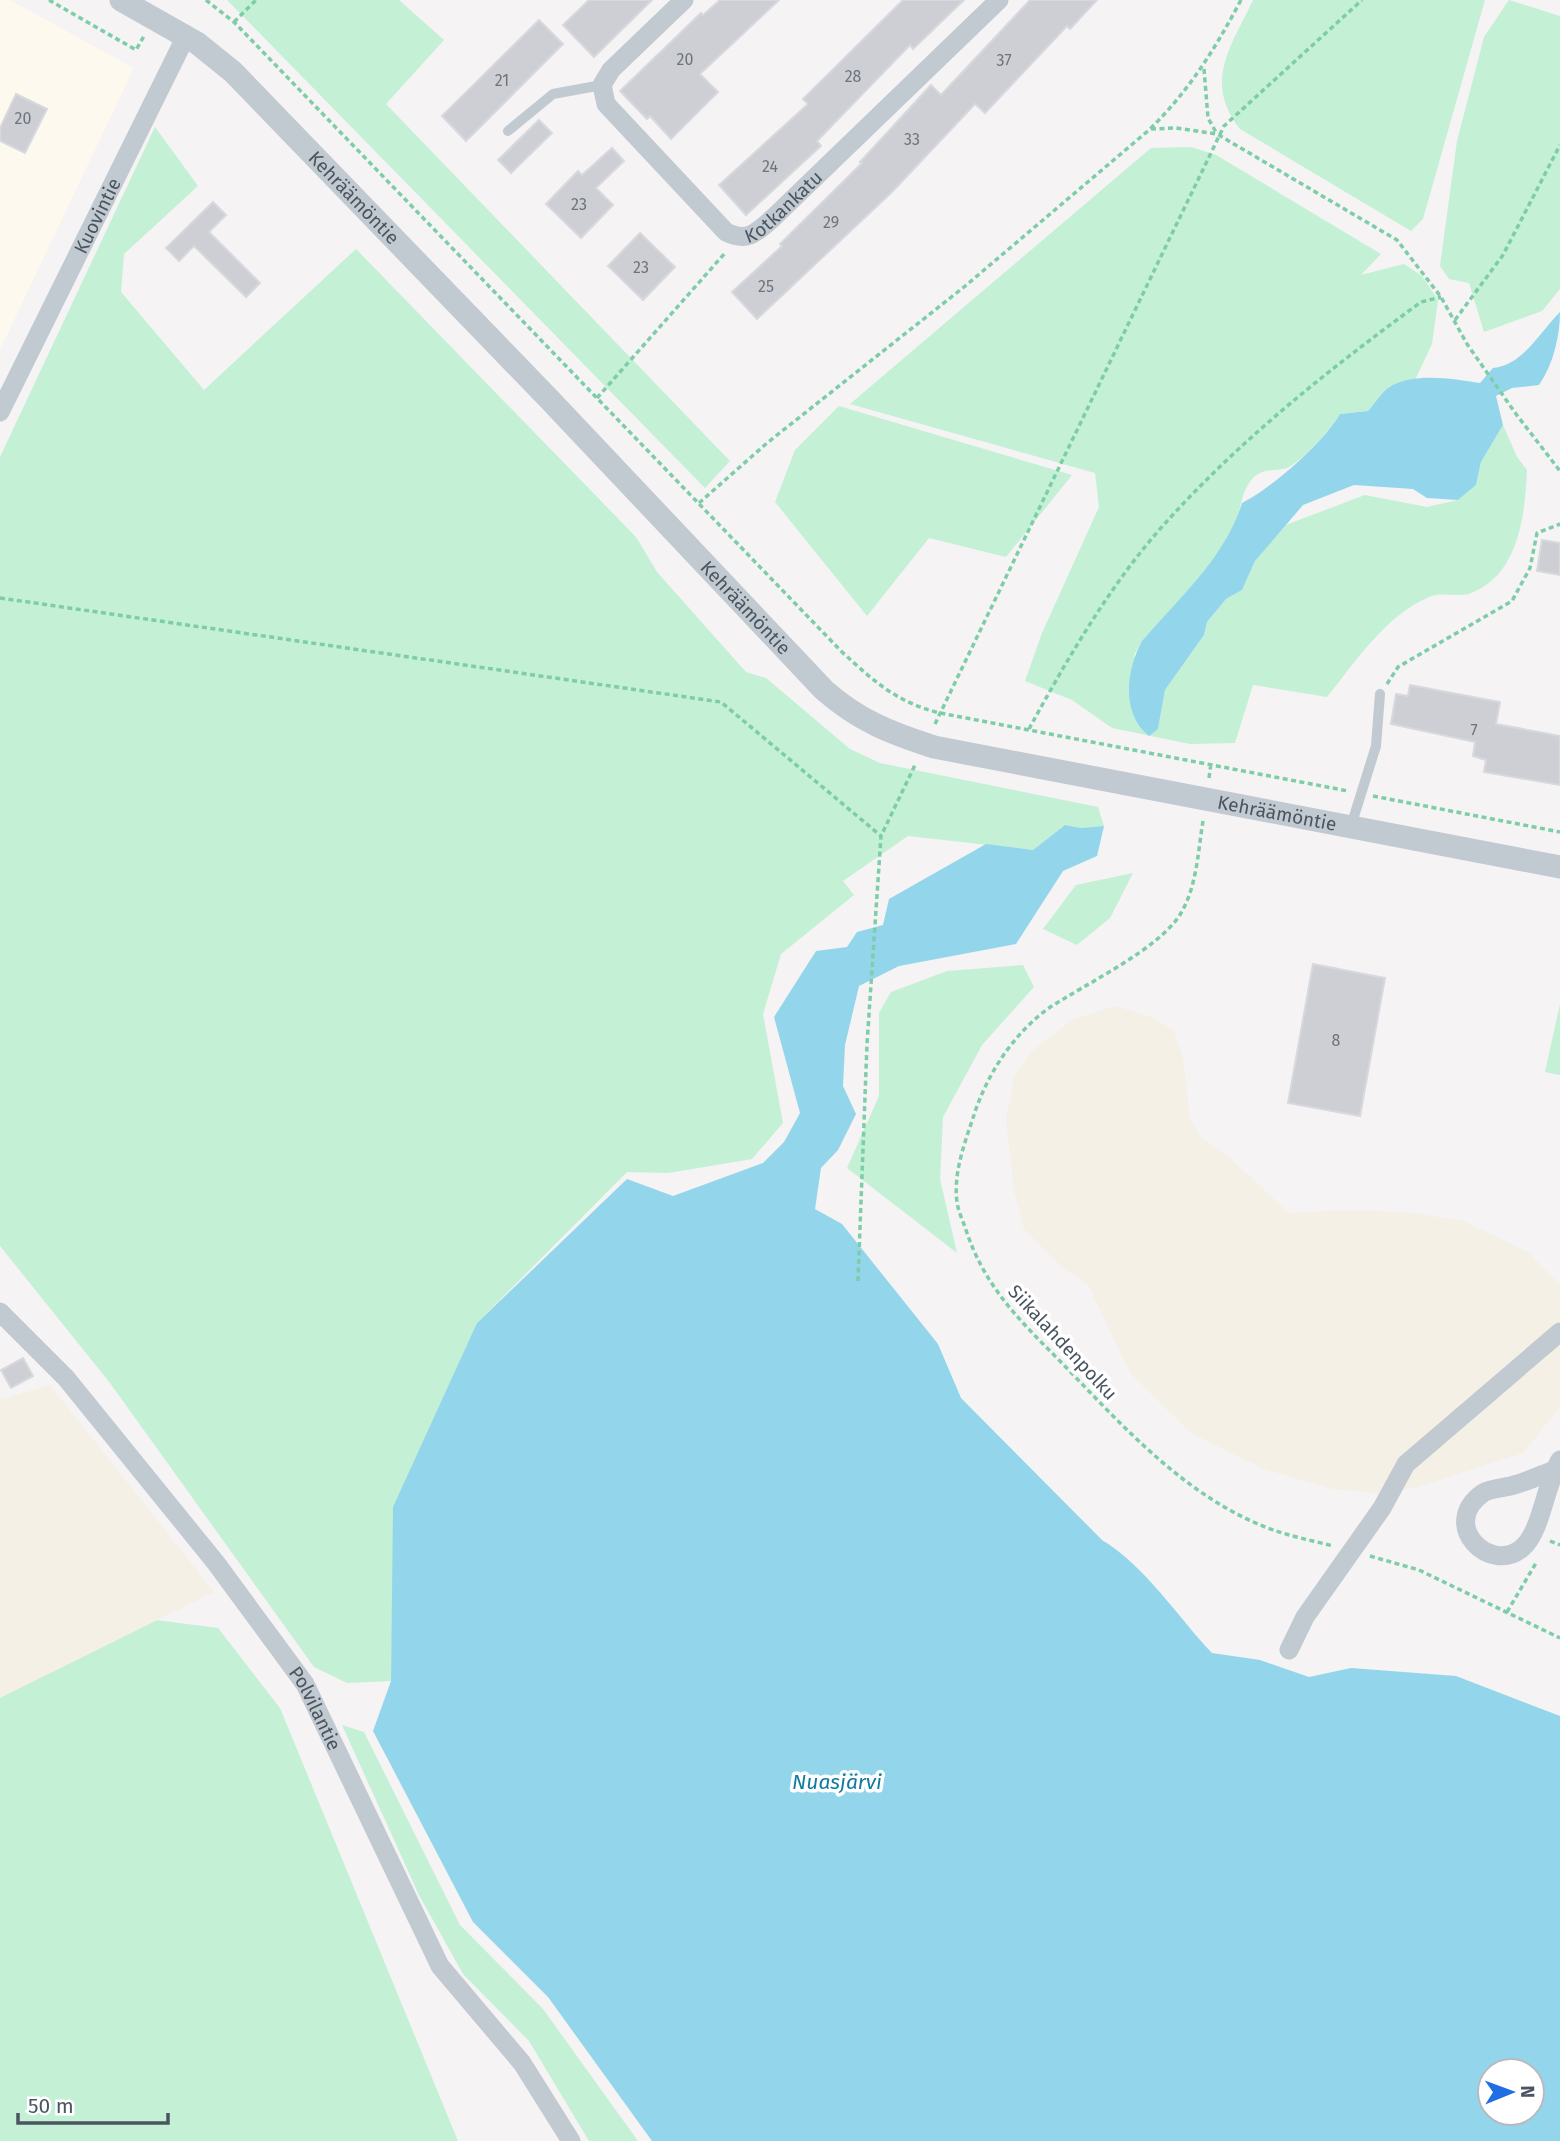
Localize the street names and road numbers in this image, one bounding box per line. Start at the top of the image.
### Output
street label: Kehräämöntie [304,146,404,249]
street label: Kotkankatu [741,166,827,248]
street label: Kuovintie [69,174,126,258]
street label: Kehräämöntie [696,556,795,660]
street label: Kehräämöntie [1216,791,1339,836]
street label: Siikalahdenpolku [1003,1280,1122,1405]
street label: Polvilantie [284,1662,346,1754]

